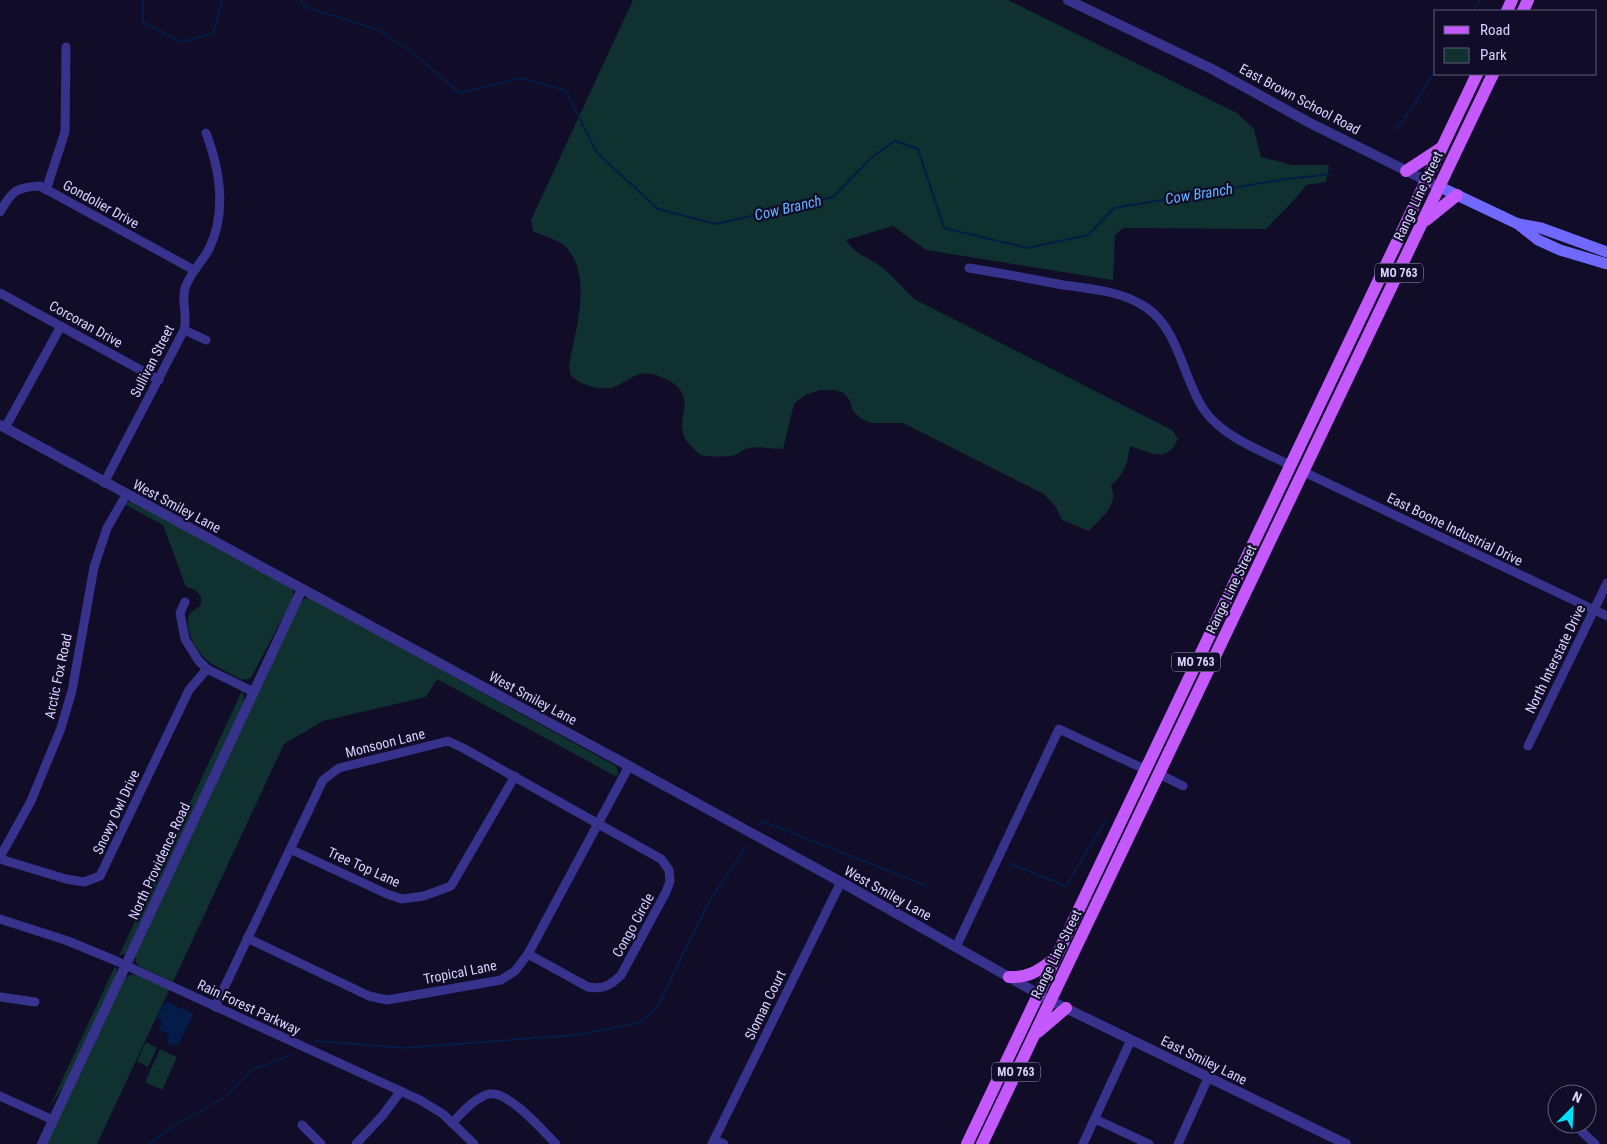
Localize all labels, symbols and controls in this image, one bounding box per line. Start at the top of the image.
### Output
legend [1434,10,1597,75]
text: Road [1480,21,1510,39]
text: Park [1480,46,1507,64]
street label: East Brown School Road [1237,60,1363,138]
street label: Range Line Street [1390,149,1446,243]
street label: Gondolier Drive [60,177,142,232]
water label: Cow Branch [1164,180,1234,208]
water label: Cow Branch [753,192,823,224]
road number: MO 763 [1375,264,1423,282]
street label: Corcoran Drive [47,297,126,351]
street label: Sullivan Street [127,322,177,400]
street label: West Smiley Lane [130,476,224,536]
street label: East Boone Industrial Drive [1385,489,1526,569]
street label: Range Line Street [1203,542,1259,636]
street label: North Interstate Drive [1522,602,1588,716]
street label: Arctic Fox Road [41,632,75,720]
road number: MO 763 [1172,652,1220,672]
street label: West Smiley Lane [486,668,580,728]
street label: Monsoon Lane [344,725,427,761]
street label: Snowy Owl Drive [90,767,143,857]
street label: North Providence Road [125,800,193,922]
street label: Tree Top Lane [325,844,403,890]
street label: West Smiley Lane [842,862,935,924]
street label: Congo Circle [609,890,657,960]
street label: Range Line Street [1028,907,1084,1001]
street label: Tropical Lane [422,957,498,987]
street label: Sloman Court [741,968,789,1042]
street label: Rain Forest Parkway [195,976,303,1038]
street label: East Smiley Lane [1158,1032,1250,1088]
road number: MO 763 [992,1062,1040,1082]
north arrow [1547,1084,1597,1134]
text: N [1570,1088,1584,1106]

